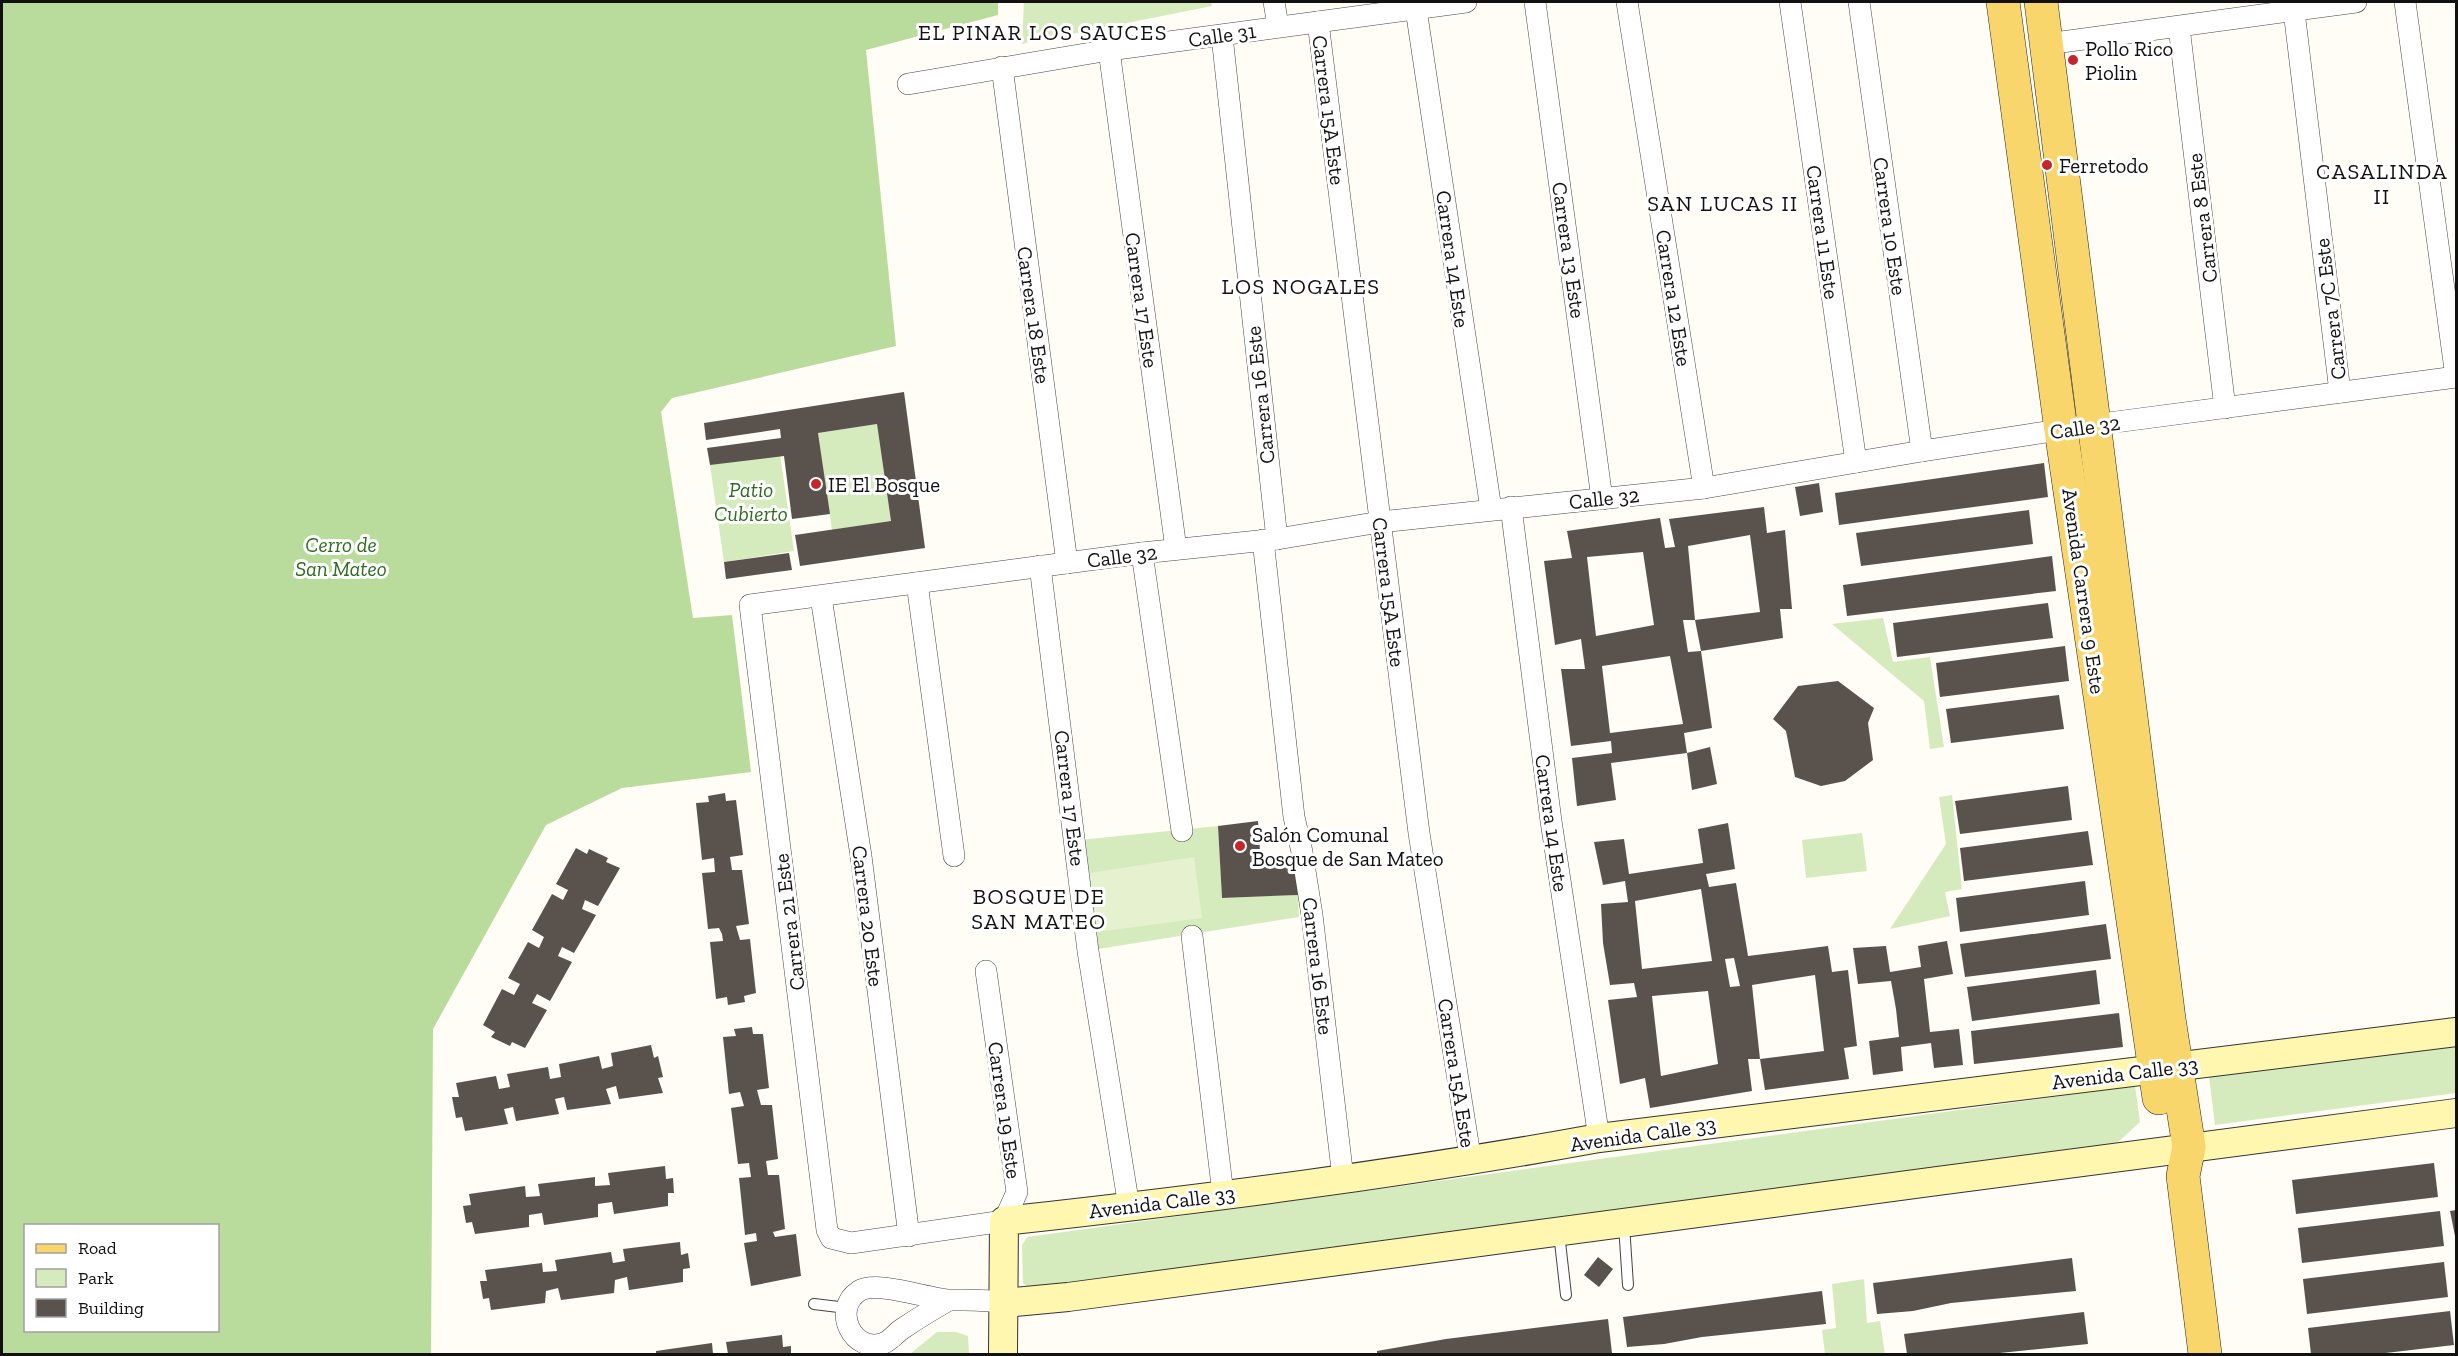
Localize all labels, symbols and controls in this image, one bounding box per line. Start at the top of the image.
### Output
street label: Calle 31 [1187,18,1257,52]
district label: EL PINAR LOS SAUCES [918,19,1168,46]
street label: Carrera 15A Este [1307,34,1351,186]
place label: Pollo Rico Piolin [2085,36,2173,85]
marker: Pollo Rico Piolin [2066,53,2080,67]
street label: Carrera 8 Este [2182,152,2222,284]
place label: Ferretodo [2059,153,2149,178]
street label: Carrera 10 Este [1868,155,1912,297]
marker: Ferretodo [2040,158,2054,172]
district label: CASALINDA II [2316,158,2448,210]
street label: Carrera 11 Este [1801,163,1845,301]
street label: Carrera 13 Este [1547,180,1591,320]
street label: Carrera 14 Este [1431,189,1475,329]
district label: SAN LUCAS II [1647,190,1799,217]
street label: Carrera 12 Este [1651,228,1697,368]
street label: Carrera 17 Este [1120,231,1164,369]
street label: Carrera 7C Este [2309,237,2351,381]
street label: Carrera 18 Este [1012,245,1056,385]
district label: LOS NOGALES [1221,273,1381,300]
street label: Carrera 16 Este [1240,325,1280,465]
street label: Calle 32 [2048,410,2122,444]
place label: IE El Bosque [828,472,940,497]
park label: Patio Cubierto [714,477,788,526]
marker: IE El Bosque [809,477,823,491]
street label: Calle 32 [1568,482,1640,514]
street label: Avenida Carrera 9 Este [2057,487,2111,695]
street label: Carrera 15A Este [1367,516,1411,668]
park label: Cerro de San Mateo [295,532,387,581]
street label: Calle 32 [1085,539,1159,573]
street label: Carrera 17 Este [1049,729,1091,867]
street label: Carrera 14 Este [1530,753,1574,893]
place label: Salón Comunal Bosque de San Mateo [1252,822,1443,871]
marker: Salón Comunal Bosque de San Mateo [1233,839,1247,853]
street label: Carrera 20 Este [847,844,889,988]
street label: Carrera 21 Este [768,852,810,992]
district label: BOSQUE DE SAN MATEO [971,883,1107,935]
street label: Carrera 16 Este [1297,896,1339,1036]
street label: Carrera 15A Este [1433,997,1481,1149]
street label: Carrera 19 Este [983,1040,1027,1180]
street label: Avenida Calle 33 [2050,1052,2200,1094]
street label: Avenida Calle 33 [1568,1111,1718,1157]
street label: Avenida Calle 33 [1087,1181,1237,1223]
legend [24,1224,219,1332]
text: Road [78,1237,117,1259]
text: Park [78,1267,114,1289]
text: Building [78,1297,144,1319]

